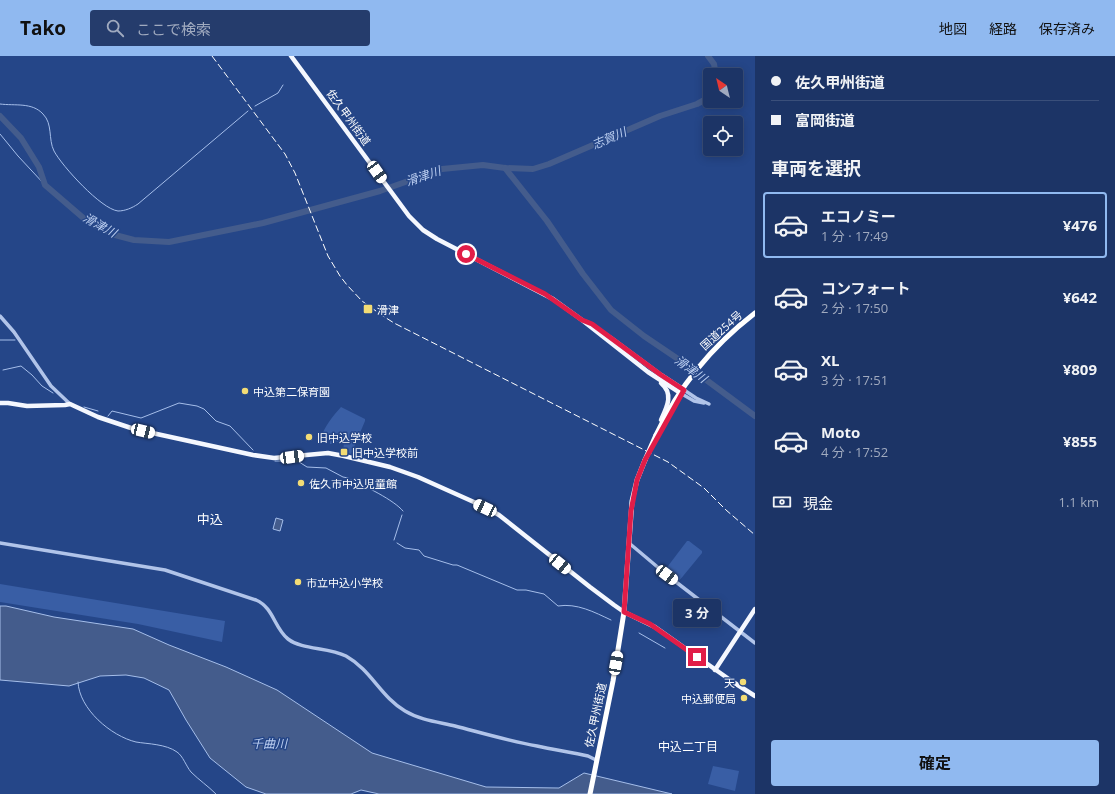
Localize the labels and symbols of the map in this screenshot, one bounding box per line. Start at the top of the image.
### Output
north arrow [703,68,743,108]
street label: 佐久甲州街道 [324,86,374,148]
water label: 志賀川 [589,122,631,153]
car [365,159,389,185]
water label: 滑津川 [403,161,445,190]
water label: 滑津川 [80,209,122,242]
route start [457,245,475,263]
place label: 滑津 [377,302,399,317]
marker: 滑津 [362,303,374,315]
street label: 国道254号 [697,307,745,353]
water label: 滑津川 [671,352,712,388]
place label: 中込第二保育園 [253,384,330,399]
marker: 中込第二保育園 [240,386,250,396]
car [130,422,156,440]
place label: 旧中込学校 [317,430,372,445]
marker: 旧中込学校 [304,432,314,442]
place label: 旧中込学校前 [352,445,418,460]
marker: 旧中込学校前 [339,447,349,457]
car [279,449,305,465]
place label: 佐久市中込児童館 [309,476,397,491]
marker: 佐久市中込児童館 [296,478,306,488]
car [472,497,498,519]
district label: 中込 [197,510,223,528]
car [547,552,573,576]
car [654,563,680,587]
place label: 市立中込小学校 [306,575,383,590]
marker: 市立中込小学校 [293,577,303,587]
callout: 3 分 [673,599,721,627]
route end [688,648,706,666]
car [608,650,624,676]
place label: 天 [724,675,735,690]
marker: 天 [738,677,748,687]
street label: 佐久甲州街道 [581,681,609,749]
place label: 中込郵便局 [681,691,736,706]
marker: 中込郵便局 [739,693,749,703]
water label: 千曲川 [251,735,289,752]
district label: 中込二丁目 [658,738,718,755]

